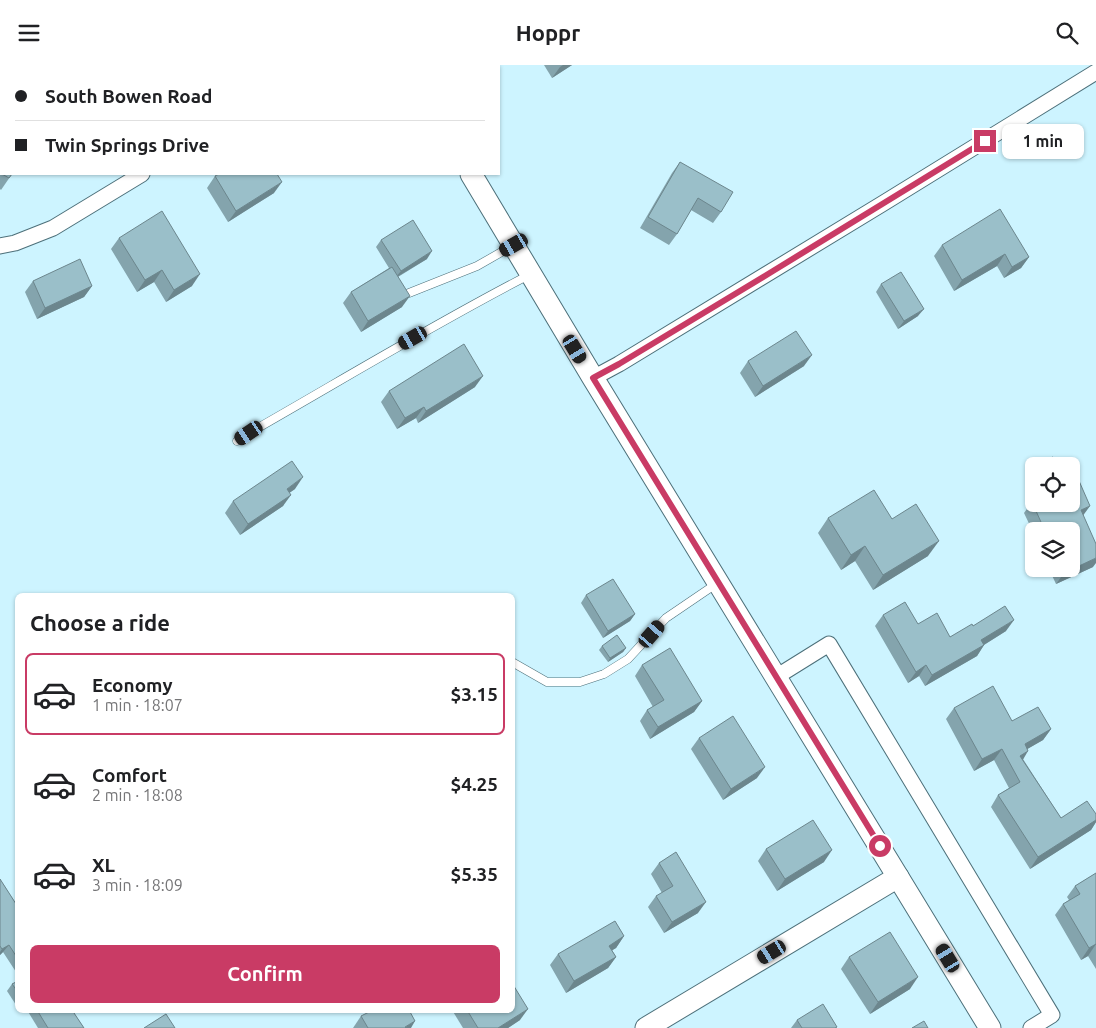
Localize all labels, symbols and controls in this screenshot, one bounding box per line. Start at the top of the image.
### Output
icon: menu [15,19,43,47]
icon: search [1053,19,1081,47]
text: Hoppr [516,20,580,45]
text: South Bowen Road [45,85,213,107]
callout: 1 min [1002,123,1085,159]
route end [974,130,996,152]
text: 1 min [1023,132,1063,150]
text: Twin Springs Drive [45,134,209,156]
car [497,231,530,259]
car [396,324,429,352]
car [560,332,589,366]
car [232,418,265,448]
map controls [1025,457,1080,577]
button: locate [1025,457,1080,512]
button: layers [1025,522,1080,577]
text: Choose a ride [30,610,170,635]
car [636,618,667,650]
icon: car [32,672,77,717]
text: Economy [92,674,173,696]
text: $3.15 [450,683,498,705]
text: 1 min · 18:07 [92,696,183,714]
icon: car [32,762,77,807]
text: Comfort [92,764,167,786]
text: $4.25 [450,773,498,795]
text: 2 min · 18:08 [92,786,183,804]
route start [869,835,891,857]
icon: car [32,852,77,897]
text: XL [92,854,115,876]
text: $5.35 [450,863,498,885]
text: 3 min · 18:09 [92,876,183,894]
car [755,938,788,966]
car [933,941,962,975]
button: Confirm [30,945,500,1003]

